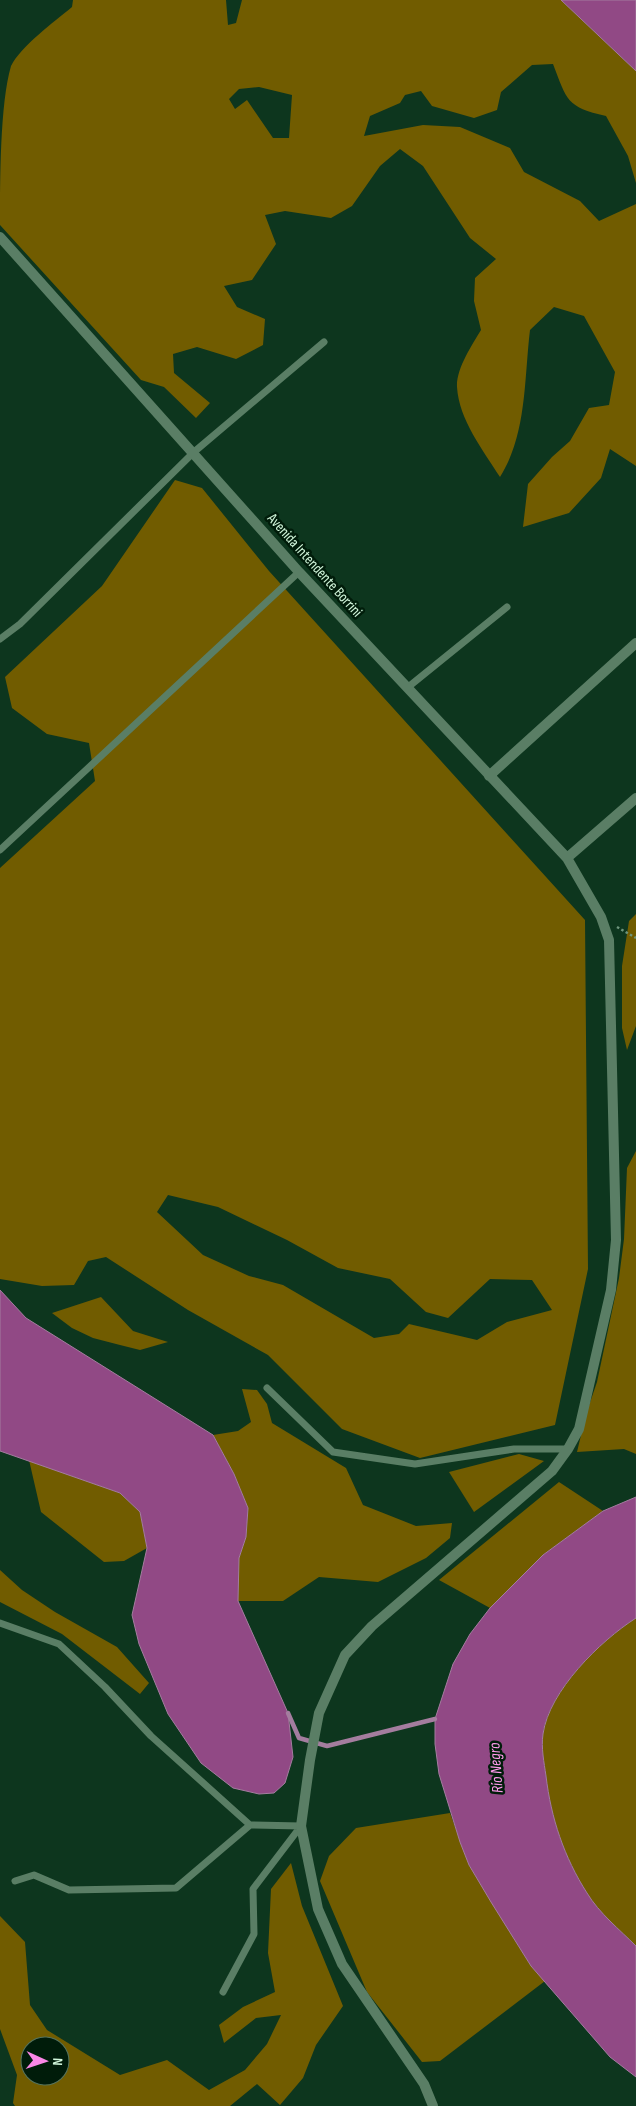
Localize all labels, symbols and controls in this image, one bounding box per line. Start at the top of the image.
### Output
street label: Avenida Intendente Borrini [262,509,366,621]
water label: Río Negro [485,1741,508,1794]
north arrow [20,2036,70,2086]
text: N [49,2057,66,2066]

